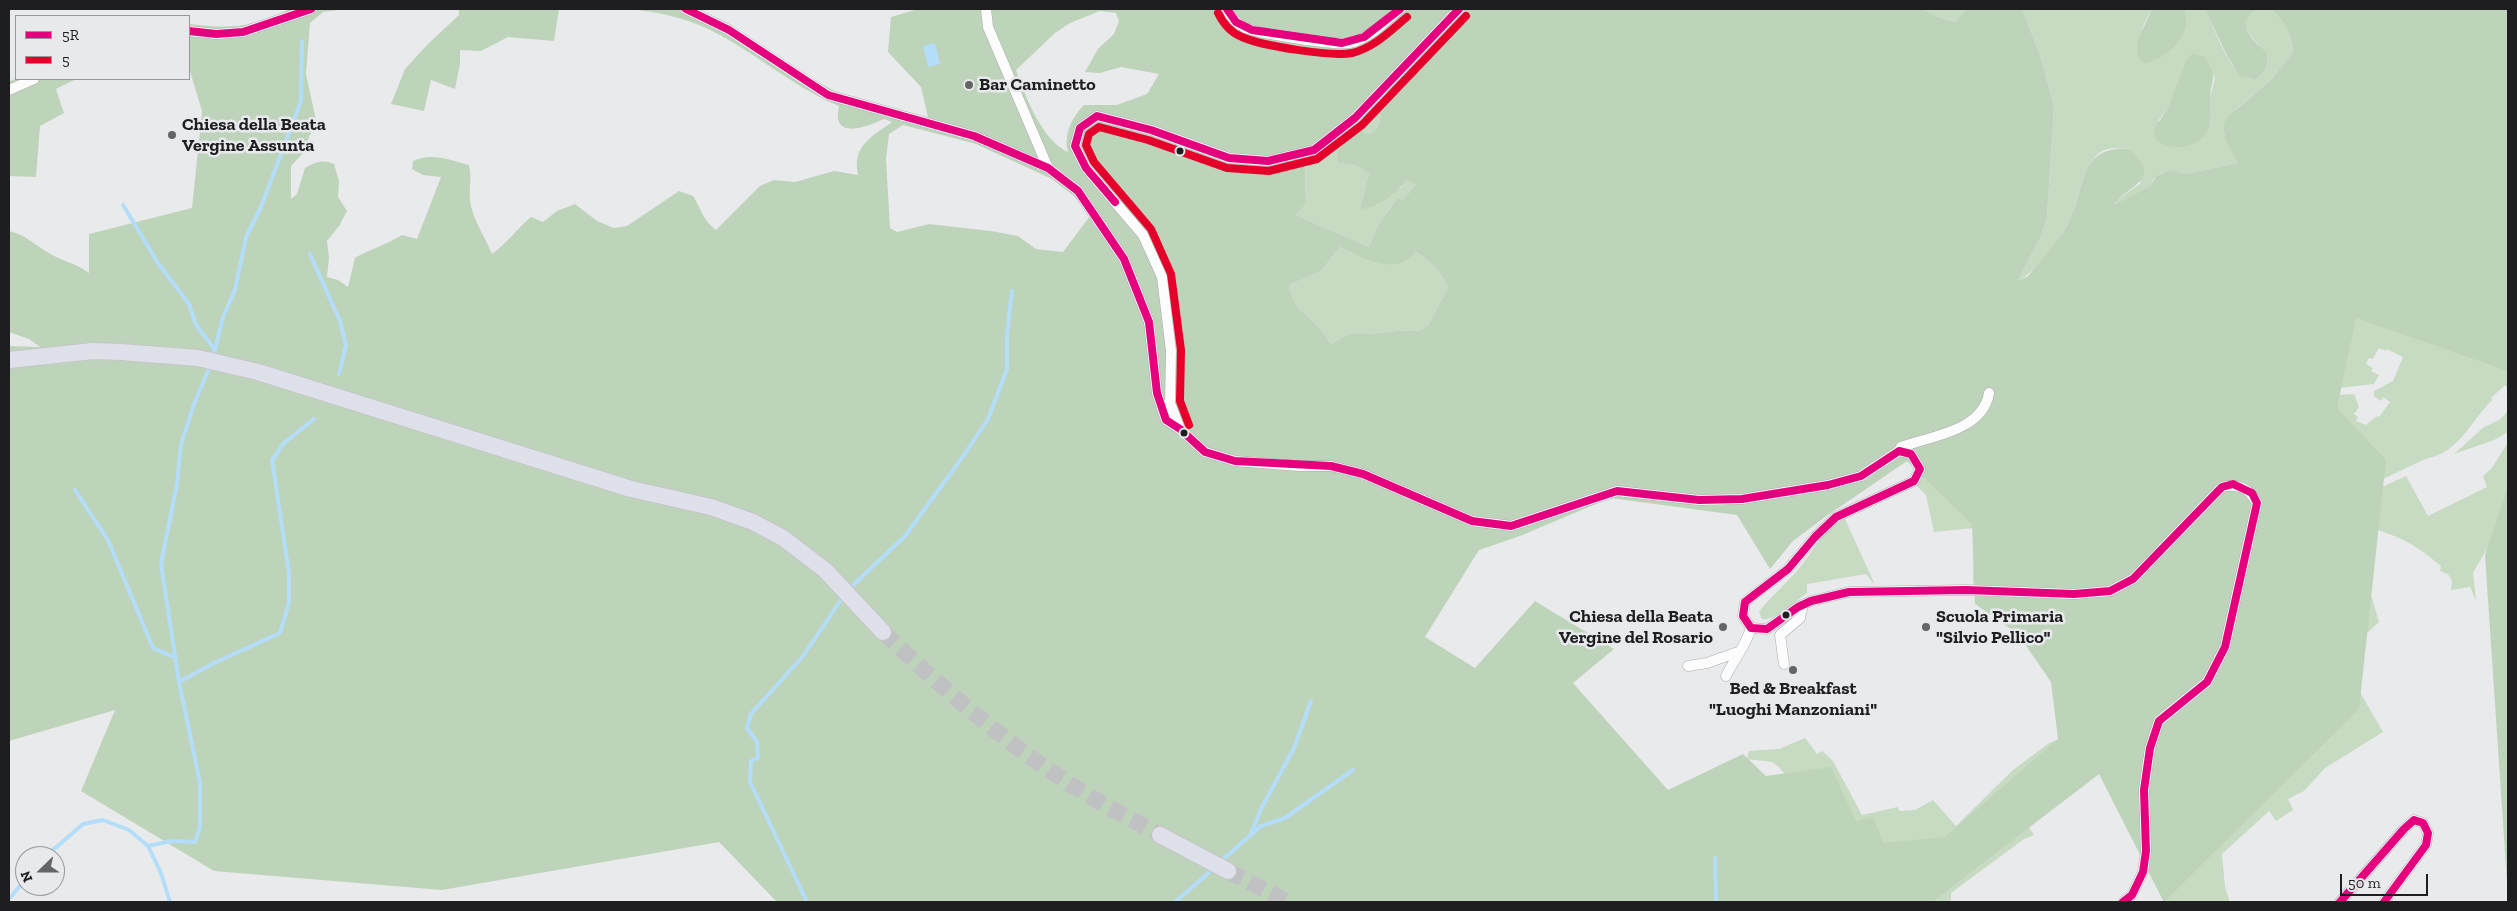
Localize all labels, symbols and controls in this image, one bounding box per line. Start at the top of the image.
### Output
legend [15,15,190,80]
text: 5R [62,26,79,44]
text: 5 [62,51,70,69]
place label: Bar Caminetto [979,74,1096,96]
marker: Bar Caminetto [963,79,975,91]
place label: Chiesa della Beata Vergine Assunta [182,114,326,156]
marker: Chiesa della Beata Vergine Assunta [166,129,178,141]
unlabelled marker [1175,146,1185,156]
unlabelled marker [1179,428,1189,438]
place label: Chiesa della Beata Vergine del Rosario [1559,606,1713,649]
place label: Scuola Primaria "Silvio Pellico" [1936,606,2063,649]
unlabelled marker [1781,610,1791,620]
marker: Chiesa della Beata Vergine del Rosario [1717,621,1729,633]
marker: Scuola Primaria "Silvio Pellico" [1920,621,1932,633]
marker: Bed & Breakfast "Luoghi Manzoniani" [1787,664,1799,676]
place label: Bed & Breakfast "Luoghi Manzoniani" [1709,678,1877,721]
north arrow [15,846,65,896]
scale bar [2342,864,2430,896]
text: N [17,868,36,885]
text: 50 m [2348,874,2381,892]

